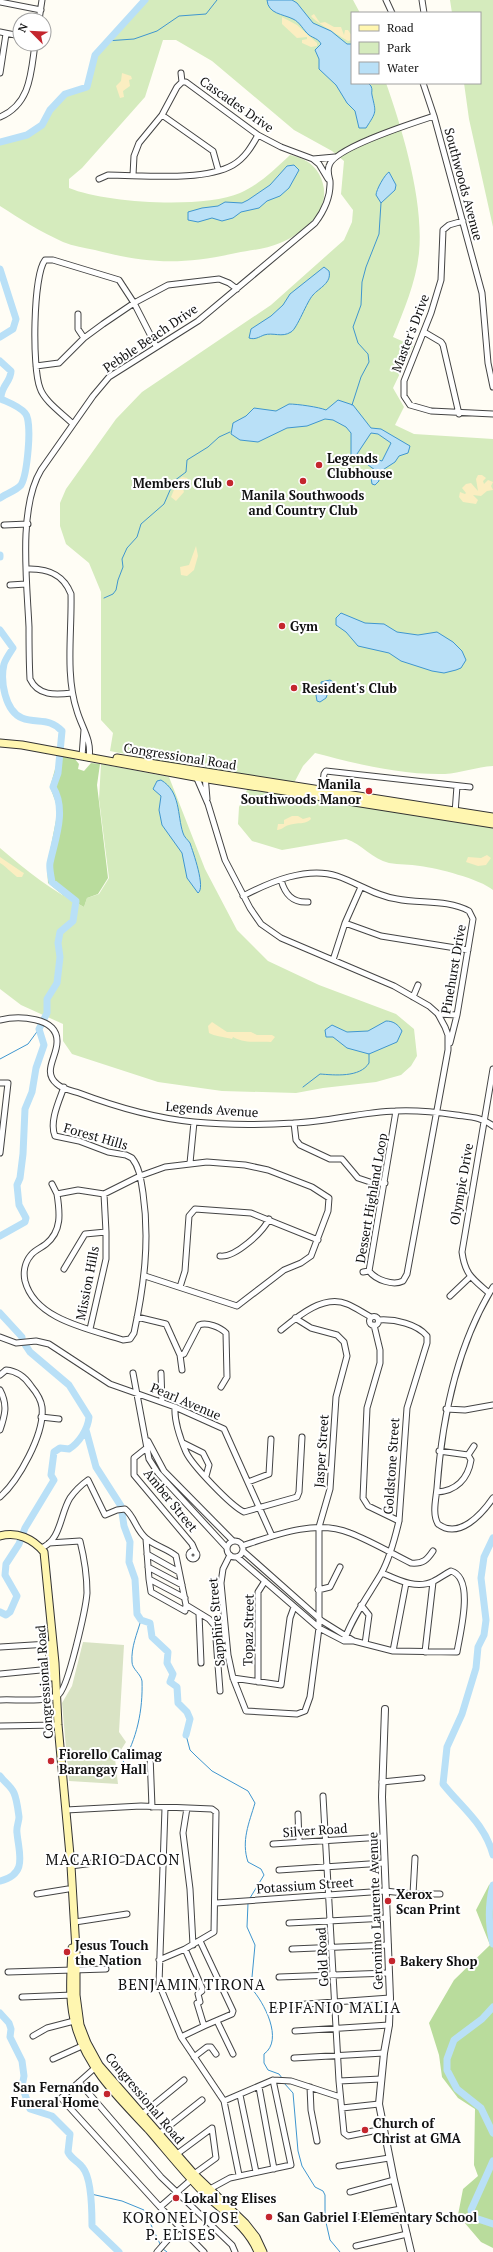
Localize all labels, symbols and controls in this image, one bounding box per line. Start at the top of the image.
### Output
north arrow [12,12,52,52]
legend [351,12,481,84]
text: Road [387,20,414,35]
text: N [15,21,31,35]
text: Park [387,40,412,55]
text: Water [387,60,419,75]
street label: Cascades Drive [196,72,278,136]
street label: Southwoods Avenue [440,126,488,242]
street label: Master's Drive [387,291,433,375]
street label: Pebble Beach Drive [99,300,201,376]
place label: Legends Clubhouse [327,449,393,482]
marker: Legends Clubhouse [314,460,324,470]
place label: Members Club [133,474,222,492]
marker: Manila Southwoods and Country Club [298,476,308,486]
marker: Members Club [225,478,235,488]
place label: Manila Southwoods and Country Club [242,486,365,519]
place label: Gym [290,617,318,635]
marker: Gym [277,621,287,631]
place label: Resident's Club [302,679,397,697]
marker: Resident's Club [289,683,299,693]
street label: Congressional Road [122,738,238,774]
place label: Manila Southwoods Manor [241,775,362,808]
marker: Manila Southwoods Manor [364,786,374,796]
street label: Pinehurst Drive [436,923,470,1015]
street label: Legends Avenue [165,1097,259,1121]
street label: Forest Hills [62,1118,130,1154]
street label: Dessert Highland Loop [351,1132,391,1264]
street label: Olympic Drive [445,1142,477,1226]
street label: Mission Hills [71,1244,103,1322]
street label: Pearl Avenue [148,1378,224,1424]
street label: Jasper Street [309,1414,333,1488]
street label: Goldstone Street [379,1417,403,1515]
street label: Amber Street [140,1465,202,1536]
street label: Sapphire Street [203,1577,229,1667]
street label: Topaz Street [238,1593,258,1666]
street label: Congressional Road [31,1624,57,1740]
place label: Fiorello Calimag Barangay Hall [59,1745,163,1778]
marker: Fiorello Calimag Barangay Hall [46,1756,56,1766]
street label: Silver Road [282,1819,348,1841]
street label: Geronimo Laurente Avenue [363,1832,387,1990]
district label: MACARIO DACON [45,1849,181,1869]
street label: Potassium Street [256,1873,354,1897]
place label: Xerox Scan Print [396,1885,461,1918]
marker: Xerox Scan Print [383,1896,393,1906]
street label: Gold Road [311,1927,333,1987]
place label: Jesus Touch the Nation [75,1936,149,1969]
marker: Jesus Touch the Nation [62,1947,72,1957]
place label: Bakery Shop [400,1952,477,1970]
marker: Bakery Shop [387,1956,397,1966]
district label: BENJAMIN TIRONA [118,1974,266,1994]
district label: EPIFANIO MALIA [269,1997,401,2017]
street label: Congressional Road [101,2049,189,2147]
place label: San Fernando Funeral Home [11,2078,99,2111]
marker: San Fernando Funeral Home [102,2089,112,2099]
place label: Church of Christ at GMA [373,2114,462,2147]
marker: Church of Christ at GMA [360,2125,370,2135]
place label: Lokal ng Elises [184,2189,277,2207]
marker: Lokal ng Elises [171,2193,181,2203]
district label: KORONEL JOSE P. ELISES [122,2207,240,2244]
place label: San Gabriel I Elementary School [277,2208,477,2226]
marker: San Gabriel I Elementary School [264,2212,274,2222]

